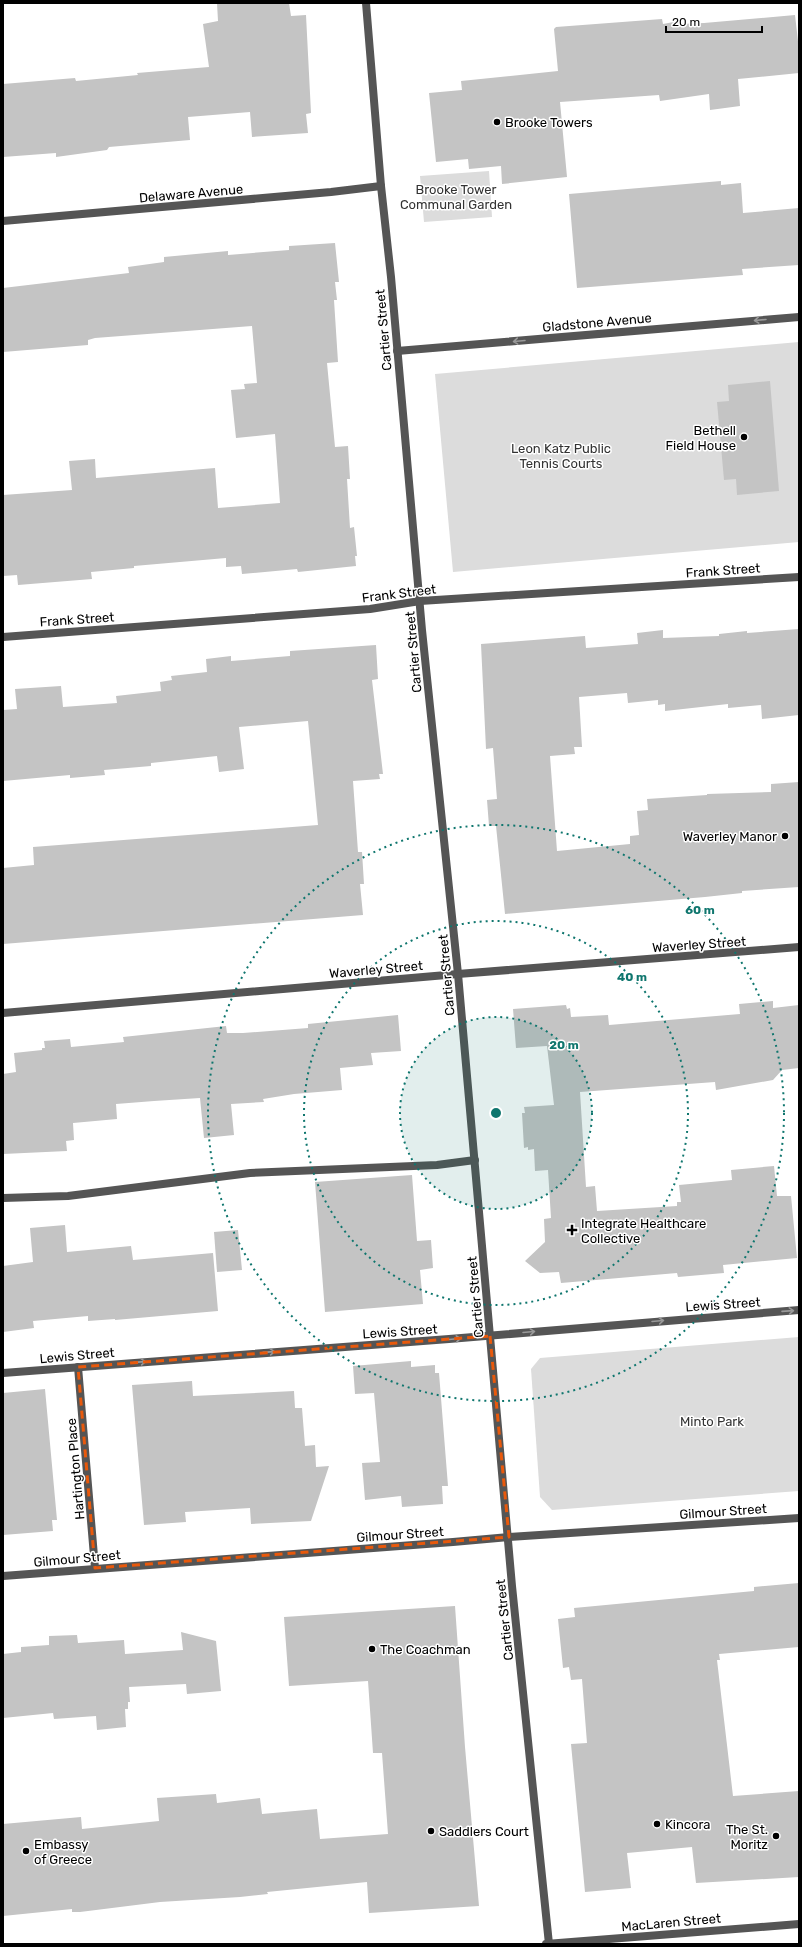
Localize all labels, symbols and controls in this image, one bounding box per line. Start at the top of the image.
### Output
scale bar [666,8,762,34]
text: 20 m [672,15,700,29]
place label: Brooke Towers [505,115,593,130]
marker: Brooke Towers [492,117,502,127]
street label: Delaware Avenue [138,181,244,206]
park label: Brooke Tower Communal Garden [400,182,512,212]
street label: Cartier Street [372,289,395,371]
street label: Gladstone Avenue [542,310,652,335]
one-way arrow [754,317,767,324]
one-way arrow [513,338,526,345]
place label: Bethell Field House [665,423,736,453]
marker: Bethell Field House [739,432,749,442]
park label: Leon Katz Public Tennis Courts [511,441,611,471]
street label: Frank Street [685,560,761,581]
street label: Frank Street [361,582,437,605]
street label: Frank Street [39,609,115,630]
street label: Cartier Street [402,611,425,693]
place label: Waverley Manor [683,829,777,844]
marker: Waverley Manor [780,831,790,841]
text: 60 m [685,903,715,917]
street label: Cartier Street [435,934,458,1016]
street label: Waverley Street [652,934,747,955]
street label: Waverley Street [328,958,424,981]
text: 40 m [617,970,647,984]
text: 20 m [549,1038,579,1052]
centre of rings [489,1106,503,1120]
place label: Integrate Healthcare Collective [581,1216,706,1246]
marker: Integrate Healthcare Collective [566,1224,578,1236]
street label: Cartier Street [464,1256,487,1338]
street label: Lewis Street [685,1294,761,1315]
one-way arrow [781,1308,794,1315]
one-way arrow [651,1317,664,1325]
street label: Lewis Street [362,1321,438,1342]
one-way arrow [522,1329,535,1336]
one-way arrow [448,1335,461,1342]
street label: Lewis Street [39,1345,115,1366]
one-way arrow [262,1349,275,1356]
one-way arrow [133,1359,146,1366]
park label: Minto Park [680,1414,744,1429]
street label: Hartington Place [64,1417,88,1520]
street label: Gilmour Street [679,1501,767,1522]
street label: Gilmour Street [356,1524,444,1545]
street label: Gilmour Street [33,1547,121,1570]
street label: Cartier Street [493,1579,516,1661]
place label: The Coachman [380,1642,471,1657]
marker: The Coachman [367,1644,377,1654]
place label: Kincora [665,1817,711,1832]
marker: Kincora [652,1819,662,1829]
place label: The St. Moritz [726,1822,768,1852]
place label: Saddlers Court [439,1824,529,1839]
marker: Saddlers Court [426,1826,436,1836]
marker: The St. Moritz [771,1831,781,1841]
place label: Embassy of Greece [34,1837,92,1867]
marker: Embassy of Greece [21,1846,31,1856]
street label: MacLaren Street [621,1911,721,1934]

